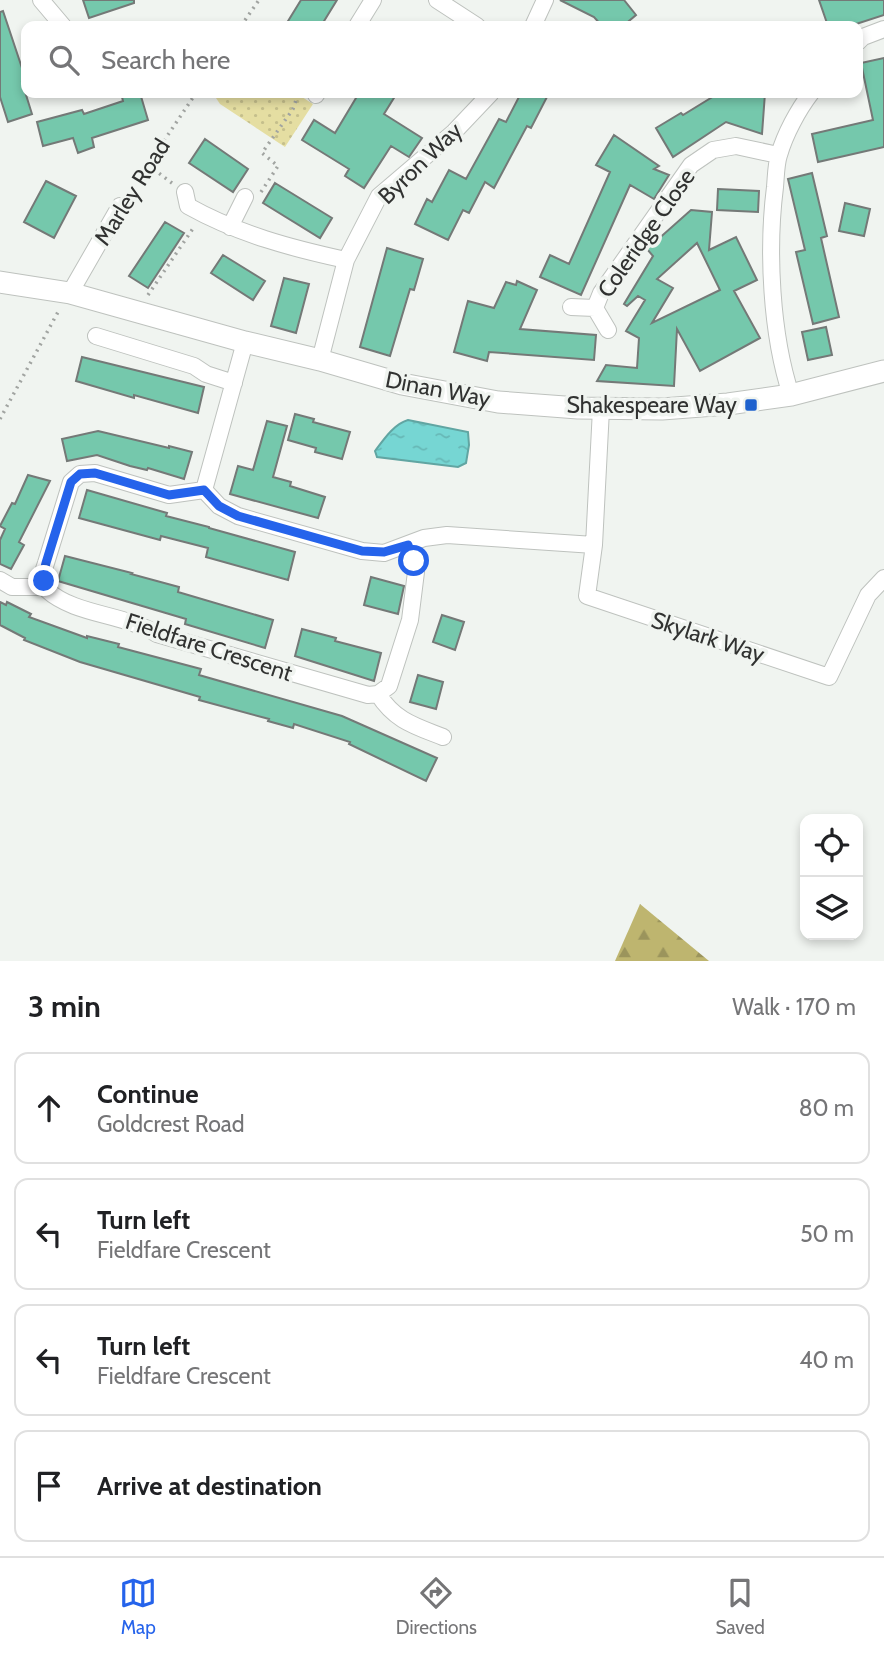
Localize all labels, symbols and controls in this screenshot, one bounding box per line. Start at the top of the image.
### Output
search box [21,21,863,98]
icon: search [45,41,83,79]
text: Search here [101,44,230,76]
street label: Byron Way [372,116,468,210]
street label: Marley Road [88,133,176,251]
street label: Coleridge Close [591,163,701,303]
street label: Dinan Way [383,365,493,413]
place label: Shakespeare Way [567,391,737,419]
marker: Shakespeare Way [743,397,759,413]
route start [398,545,429,576]
route end [28,565,59,596]
street label: Skylark Way [648,606,769,669]
street label: Fieldfare Crescent [122,607,296,687]
map controls [800,814,863,940]
button: locate [800,814,863,877]
button: layers [800,877,863,940]
text: 3 min [28,988,101,1025]
text: Walk · 170 m [732,993,856,1021]
text: Continue [97,1078,199,1110]
icon: ahead [30,1089,68,1127]
text: 80 m [799,1094,854,1122]
text: Goldcrest Road [97,1110,245,1138]
text: Turn left [97,1204,190,1236]
icon: left [30,1215,68,1253]
text: 50 m [800,1220,854,1248]
text: Fieldfare Crescent [97,1236,271,1264]
text: Turn left [97,1330,190,1362]
icon: left [30,1341,68,1379]
text: 40 m [799,1346,854,1374]
text: Fieldfare Crescent [97,1362,271,1390]
icon: arrive [30,1467,68,1505]
text: Arrive at destination [97,1470,322,1502]
tab: Map [119,1574,157,1639]
tab: Directions [396,1574,477,1639]
tab: Saved [715,1574,765,1639]

